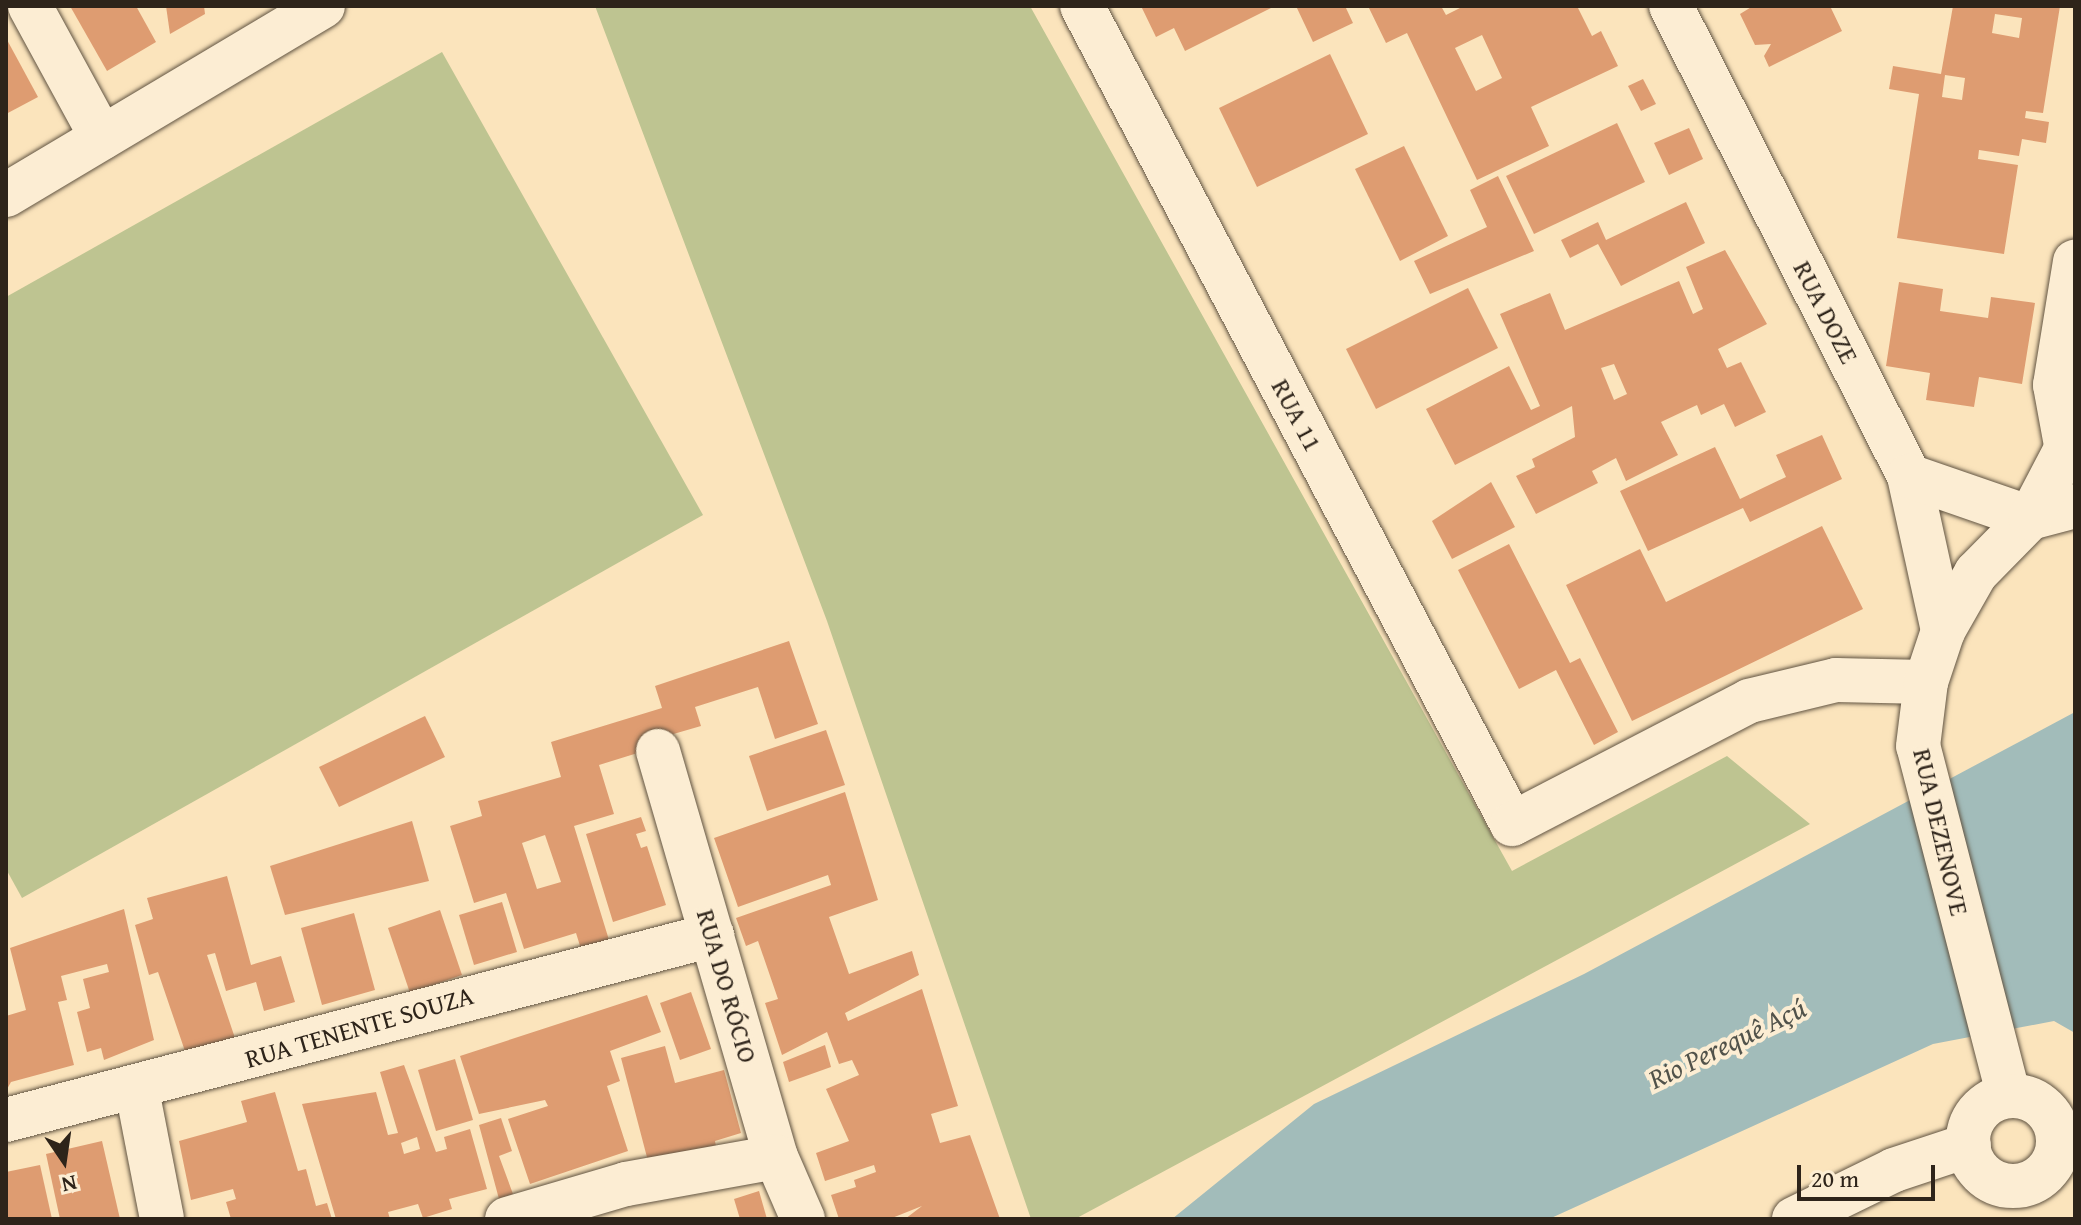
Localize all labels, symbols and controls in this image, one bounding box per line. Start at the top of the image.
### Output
street label: RUA DOZE [1787,256,1865,368]
street label: RUA 11 [1265,374,1329,456]
street label: RUA DEZENOVE [1907,745,1975,919]
street label: RUA DO RÓCIO [690,906,764,1066]
street label: RUA TENENTE SOUZA [241,980,477,1074]
water label: Rio Perequê Açú [1643,990,1811,1096]
north arrow [24,1121,104,1201]
scale bar [1801,1149,1939,1199]
text: 20 m [1811,1161,1859,1196]
text: N [59,1167,80,1202]

